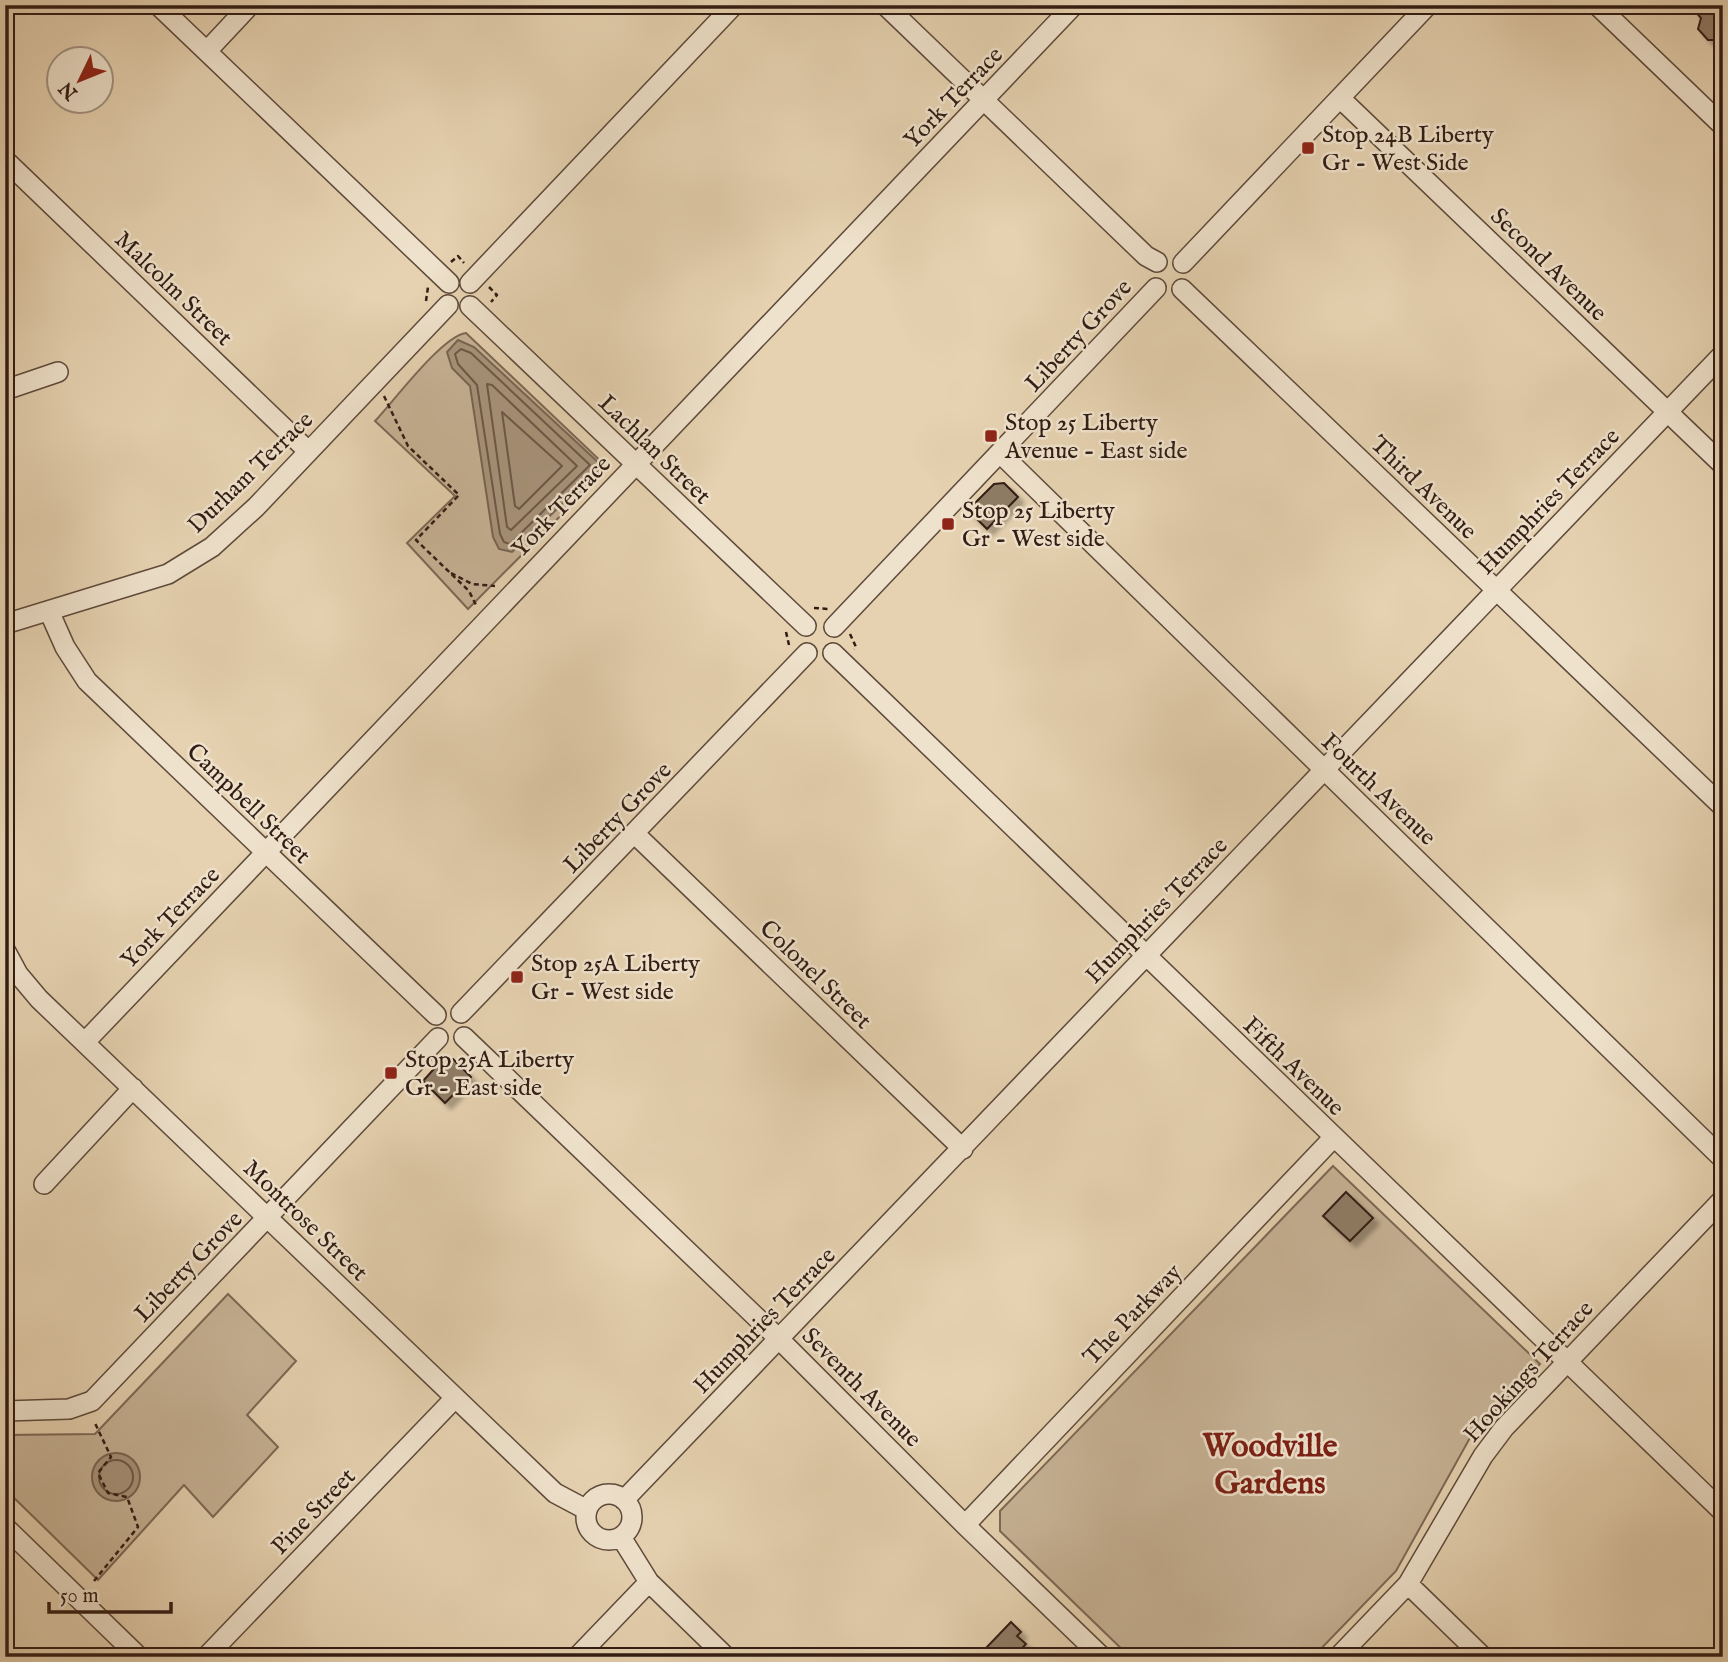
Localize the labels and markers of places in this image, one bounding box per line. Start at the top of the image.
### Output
place label: Stop 24B Liberty Gr - West Side [1322,120,1494,179]
marker: Stop 24B Liberty Gr - West Side [1300,140,1316,156]
place label: Stop 25 Liberty Avenue - East side [1004,408,1187,467]
marker: Stop 25 Liberty Avenue - East side [983,428,999,444]
place label: Stop 25 Liberty Gr - West side [962,496,1115,555]
marker: Stop 25 Liberty Gr - West side [940,516,956,532]
place label: Stop 25A Liberty Gr - West side [531,949,700,1008]
marker: Stop 25A Liberty Gr - West side [509,969,525,985]
place label: Stop 25A Liberty Gr - East side [405,1045,574,1104]
marker: Stop 25A Liberty Gr - East side [383,1065,399,1081]

